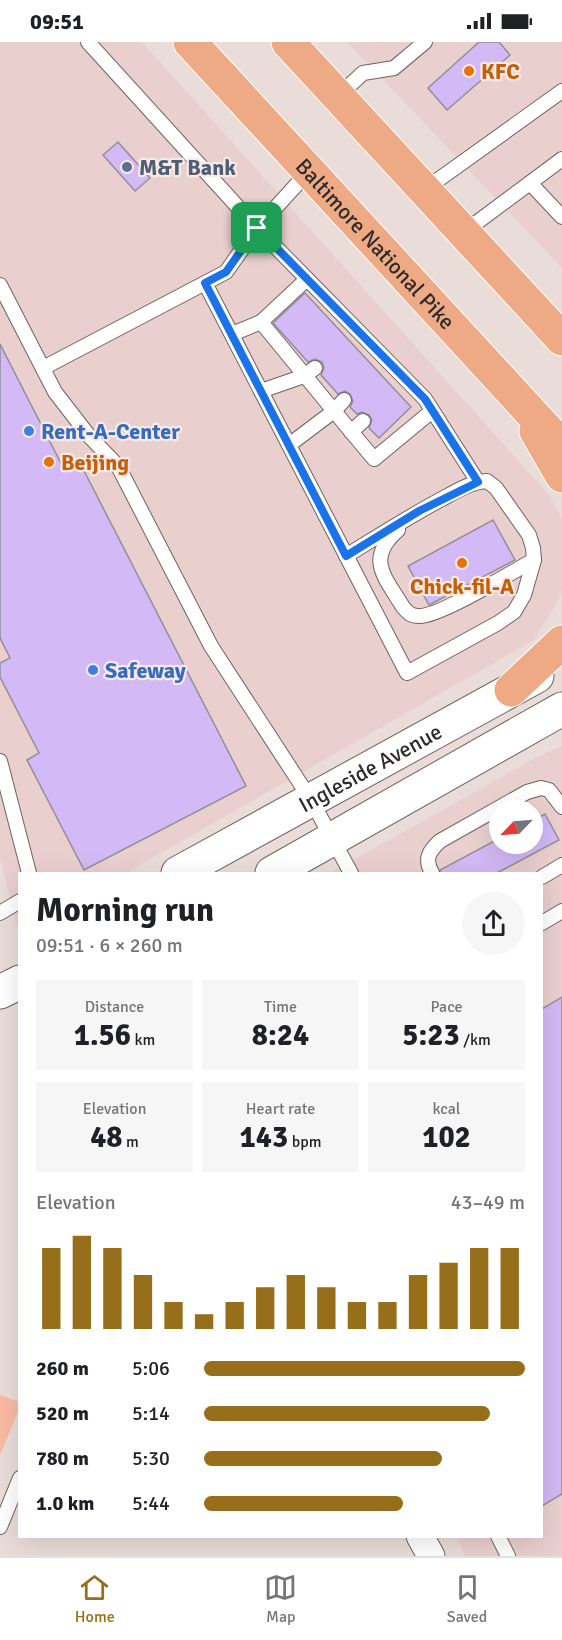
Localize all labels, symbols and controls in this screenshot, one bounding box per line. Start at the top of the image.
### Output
text: 09:51 [30,8,84,35]
place label: KFC [481,58,520,85]
marker: KFC [462,64,476,78]
street label: Baltimore National Pike [290,153,461,335]
place label: M&T Bank [139,154,236,181]
marker: M&T Bank [120,160,134,174]
pin [231,202,282,253]
icon: arrive [240,211,273,244]
place label: Rent-A-Center [41,418,180,445]
marker: Rent-A-Center [22,424,36,438]
place label: Beijing [61,449,129,476]
marker: Beijing [42,455,56,469]
marker: Chick-fil-A [455,556,469,570]
place label: Chick-fil-A [410,573,514,600]
place label: Safeway [105,657,186,684]
marker: Safeway [86,663,100,677]
street label: Ingleside Avenue [294,717,446,818]
north arrow [489,800,543,854]
map controls [489,800,543,854]
text: Morning run [36,890,214,931]
button: share [462,892,525,955]
text: 09:51 · 6 × 260 m [36,933,183,958]
text: Distance [85,997,144,1017]
text: Time [264,997,297,1017]
text: Pace [430,997,463,1017]
text: 1.56 [74,1017,131,1054]
text: 8:24 [252,1017,309,1054]
text: 5:23 [402,1017,460,1054]
text: km [131,1030,155,1050]
text: /km [460,1030,491,1050]
text: Elevation [83,1099,146,1119]
text: Heart rate [246,1099,315,1119]
text: kcal [432,1099,461,1119]
text: 48 [90,1119,123,1156]
text: 143 [240,1119,288,1156]
text: 102 [422,1119,471,1156]
text: m [123,1132,139,1152]
text: bpm [288,1132,321,1152]
text: Elevation [36,1190,116,1215]
text: 43–49 m [451,1190,525,1215]
text: 260 m [36,1356,89,1381]
text: 5:06 [132,1356,170,1381]
text: 520 m [36,1401,89,1426]
text: 5:14 [132,1401,170,1426]
text: 780 m [36,1446,89,1471]
text: 5:30 [132,1446,170,1471]
text: 1.0 km [36,1491,94,1516]
text: 5:44 [132,1491,170,1516]
tab: Home [75,1571,115,1627]
tab: Map [264,1571,297,1627]
tab: Saved [447,1571,487,1627]

